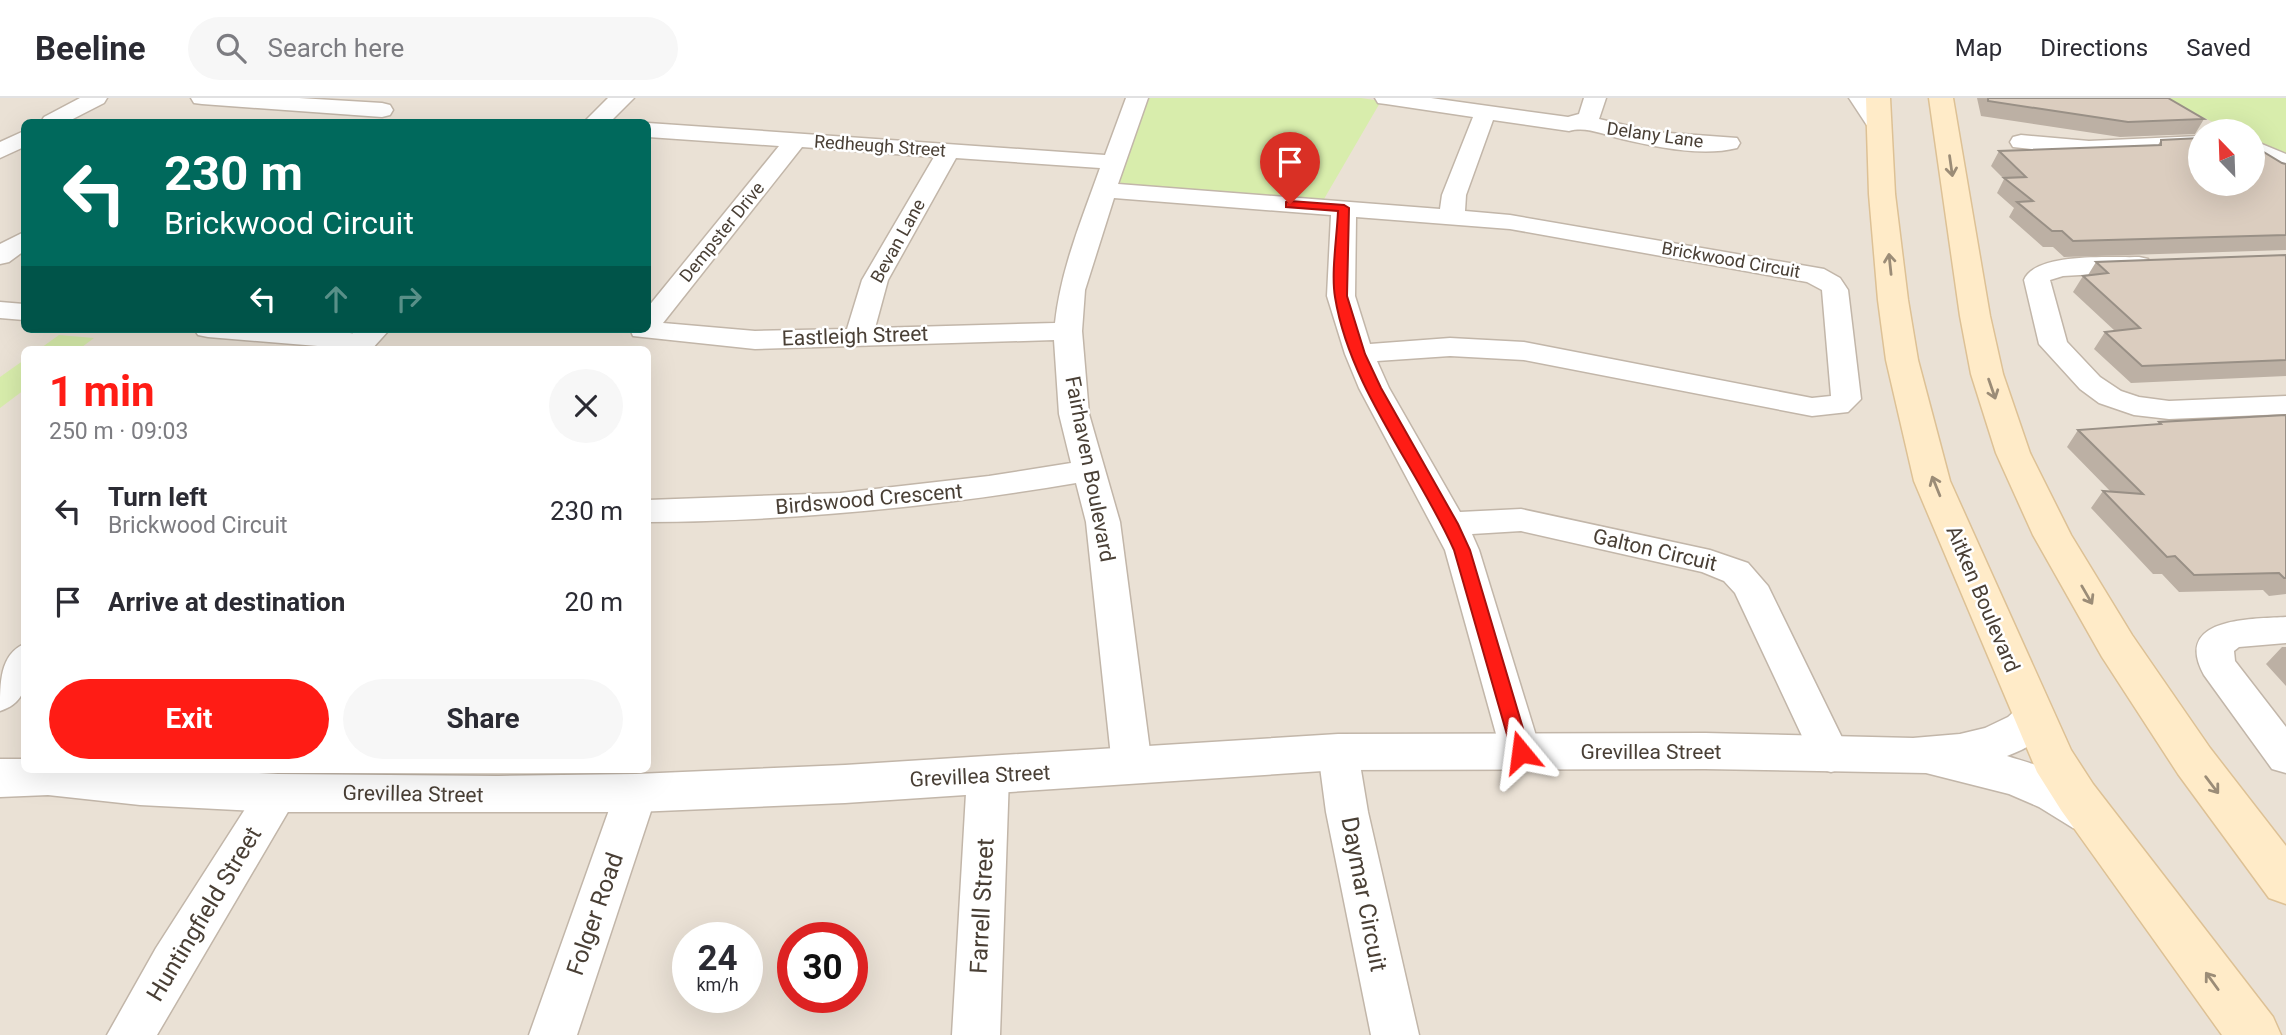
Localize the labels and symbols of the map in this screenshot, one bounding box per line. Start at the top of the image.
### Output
street label: Delany Lane [1605,117,1705,152]
north arrow [2188,119,2264,196]
street label: Redheugh Street [813,130,947,161]
pin [1260,132,1320,204]
one-way arrow [1945,154,1958,176]
street label: Dempster Drive [675,177,768,286]
street label: Bevan Lane [866,195,929,286]
street label: Brickwood Circuit [1660,237,1802,282]
one-way arrow [1883,253,1896,276]
street label: Eastleigh Street [781,321,929,351]
street label: Fairhaven Boulevard [1060,374,1120,564]
one-way arrow [1986,378,1999,400]
one-way arrow [1928,476,1941,498]
street label: Birdswood Crescent [774,479,964,519]
street label: Aitken Boulevard [1941,522,2025,676]
street label: Galton Circuit [1591,524,1719,576]
one-way arrow [2080,584,2094,604]
position arrow [1484,715,1558,789]
street label: Grevillea Street [1581,740,1722,764]
street label: Grevillea Street [909,760,1051,792]
one-way arrow [2205,775,2220,793]
street label: Grevillea Street [342,781,484,807]
street label: Daymar Circuit [1335,814,1393,974]
street label: Huntingfield Street [141,822,267,1006]
street label: Farrell Street [964,837,1000,974]
street label: Folger Road [561,849,629,979]
speed limit sign: 30 [777,922,868,1013]
one-way arrow [2205,972,2220,991]

